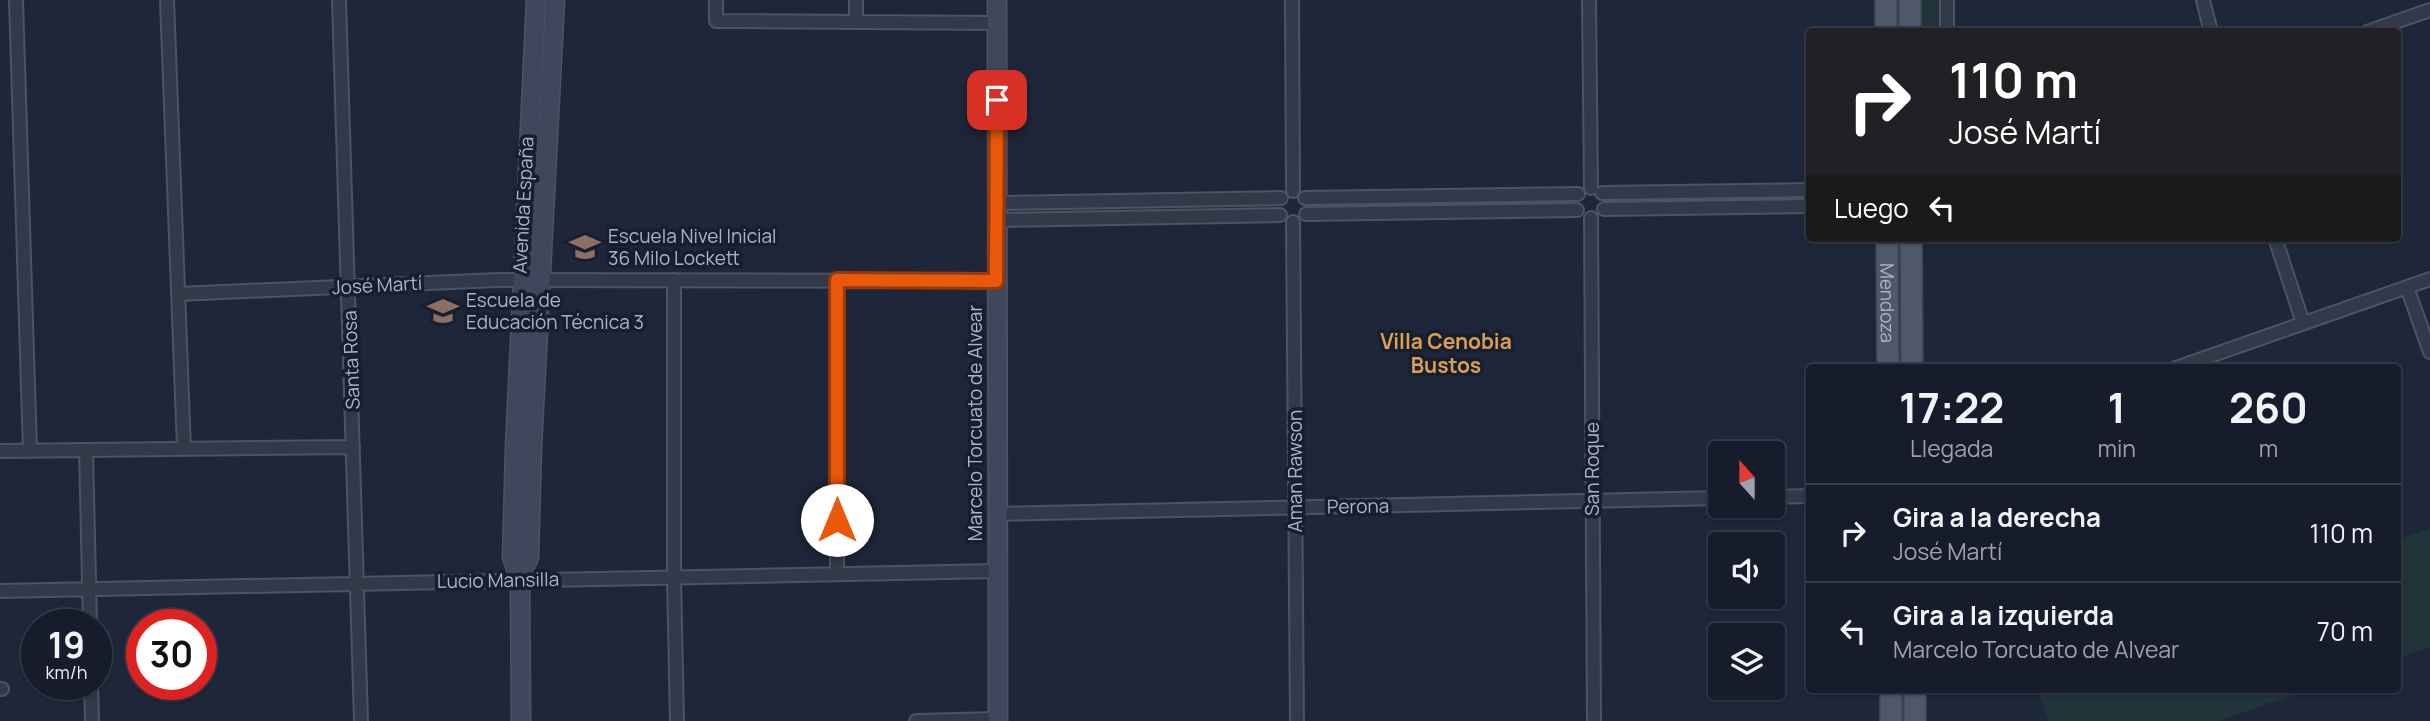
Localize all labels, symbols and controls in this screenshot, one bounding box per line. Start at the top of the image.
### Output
text: 110 m [1949,46,2078,113]
icon: right [1834,56,1925,147]
pin [967,70,1027,130]
icon: arrive [978,81,1016,119]
text: José Martí [1949,110,2101,154]
street label: Avenida España [506,136,540,274]
icon: left [1923,189,1961,227]
text: Luego [1834,190,1909,226]
place label: Escuela Nivel Inicial 36 Milo Lockett [608,223,776,271]
school or university icon: Escuela Nivel Inicial 36 Milo Lockett [568,230,602,264]
street label: Mendoza [1874,263,1901,343]
street label: José Martí [331,270,423,300]
place label: Escuela de Educación Técnica 3 [466,287,644,335]
school or university icon: Escuela de Educación Técnica 3 [426,294,460,328]
street label: Marcelo Torcuato de Alvear [962,305,988,541]
street label: Santa Rosa [336,310,366,410]
district label: Villa Cenobia Bustos [1380,327,1512,379]
text: 17:22 [1899,378,2004,436]
text: 1 [2108,378,2126,436]
text: 260 [2229,378,2308,436]
street label: Aman Rawson [1282,410,1308,532]
street label: San Roque [1579,422,1605,516]
text: Llegada [1910,432,1993,464]
text: min [2097,432,2136,464]
text: m [2259,432,2278,464]
north arrow [1708,441,1785,518]
map controls [1708,441,1785,700]
position arrow [800,483,874,557]
street label: Perona [1327,492,1389,520]
text: Gira a la derecha [1893,499,2101,535]
icon: right [1834,514,1872,552]
text: 110 m [2310,515,2373,551]
button: sound [1708,532,1785,609]
text: José Martí [1893,535,2002,567]
street label: Lucio Mansilla [437,566,559,594]
text: Gira a la izquierda [1893,597,2114,633]
speed limit sign: 30 [126,609,217,700]
icon: left [1834,612,1872,650]
text: 70 m [2317,613,2373,649]
text: 19 [48,621,85,669]
button: layers [1708,623,1785,700]
text: Marcelo Torcuato de Alvear [1893,633,2179,665]
text: km/h [46,660,87,684]

